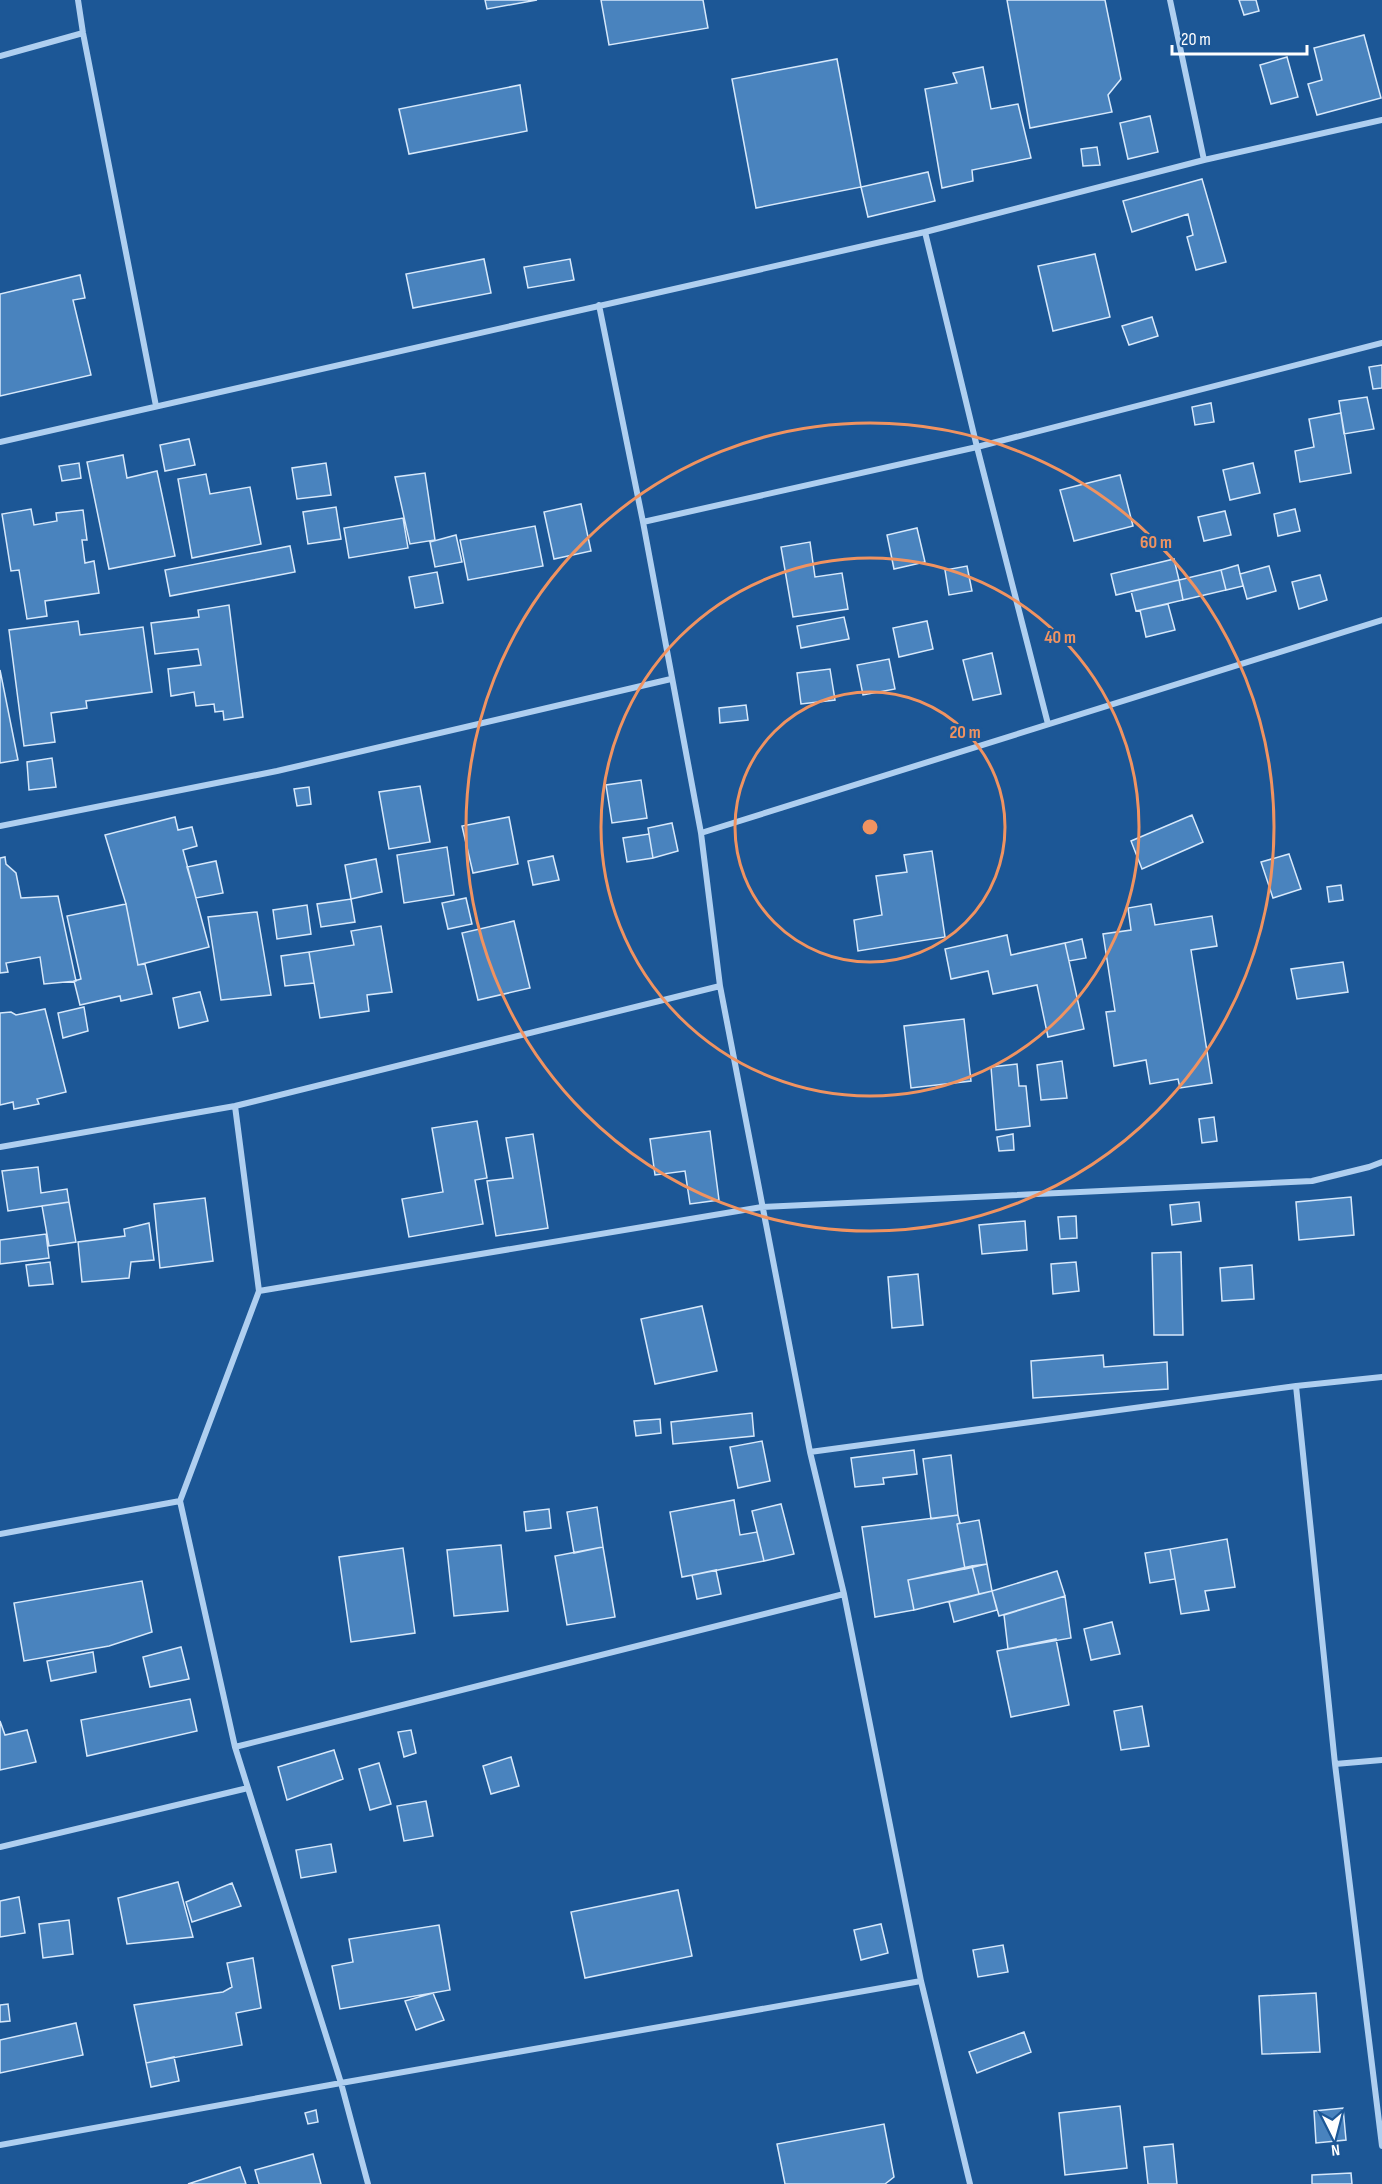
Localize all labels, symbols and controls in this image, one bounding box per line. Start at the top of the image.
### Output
scale bar [1172,18,1307,56]
text: 20 m [1181,29,1211,50]
text: 60 m [1140,532,1172,553]
text: 40 m [1044,627,1076,648]
text: 20 m [949,722,981,743]
centre of rings [860,817,880,837]
north arrow [1304,2106,1364,2166]
text: N [1330,2140,1341,2159]

